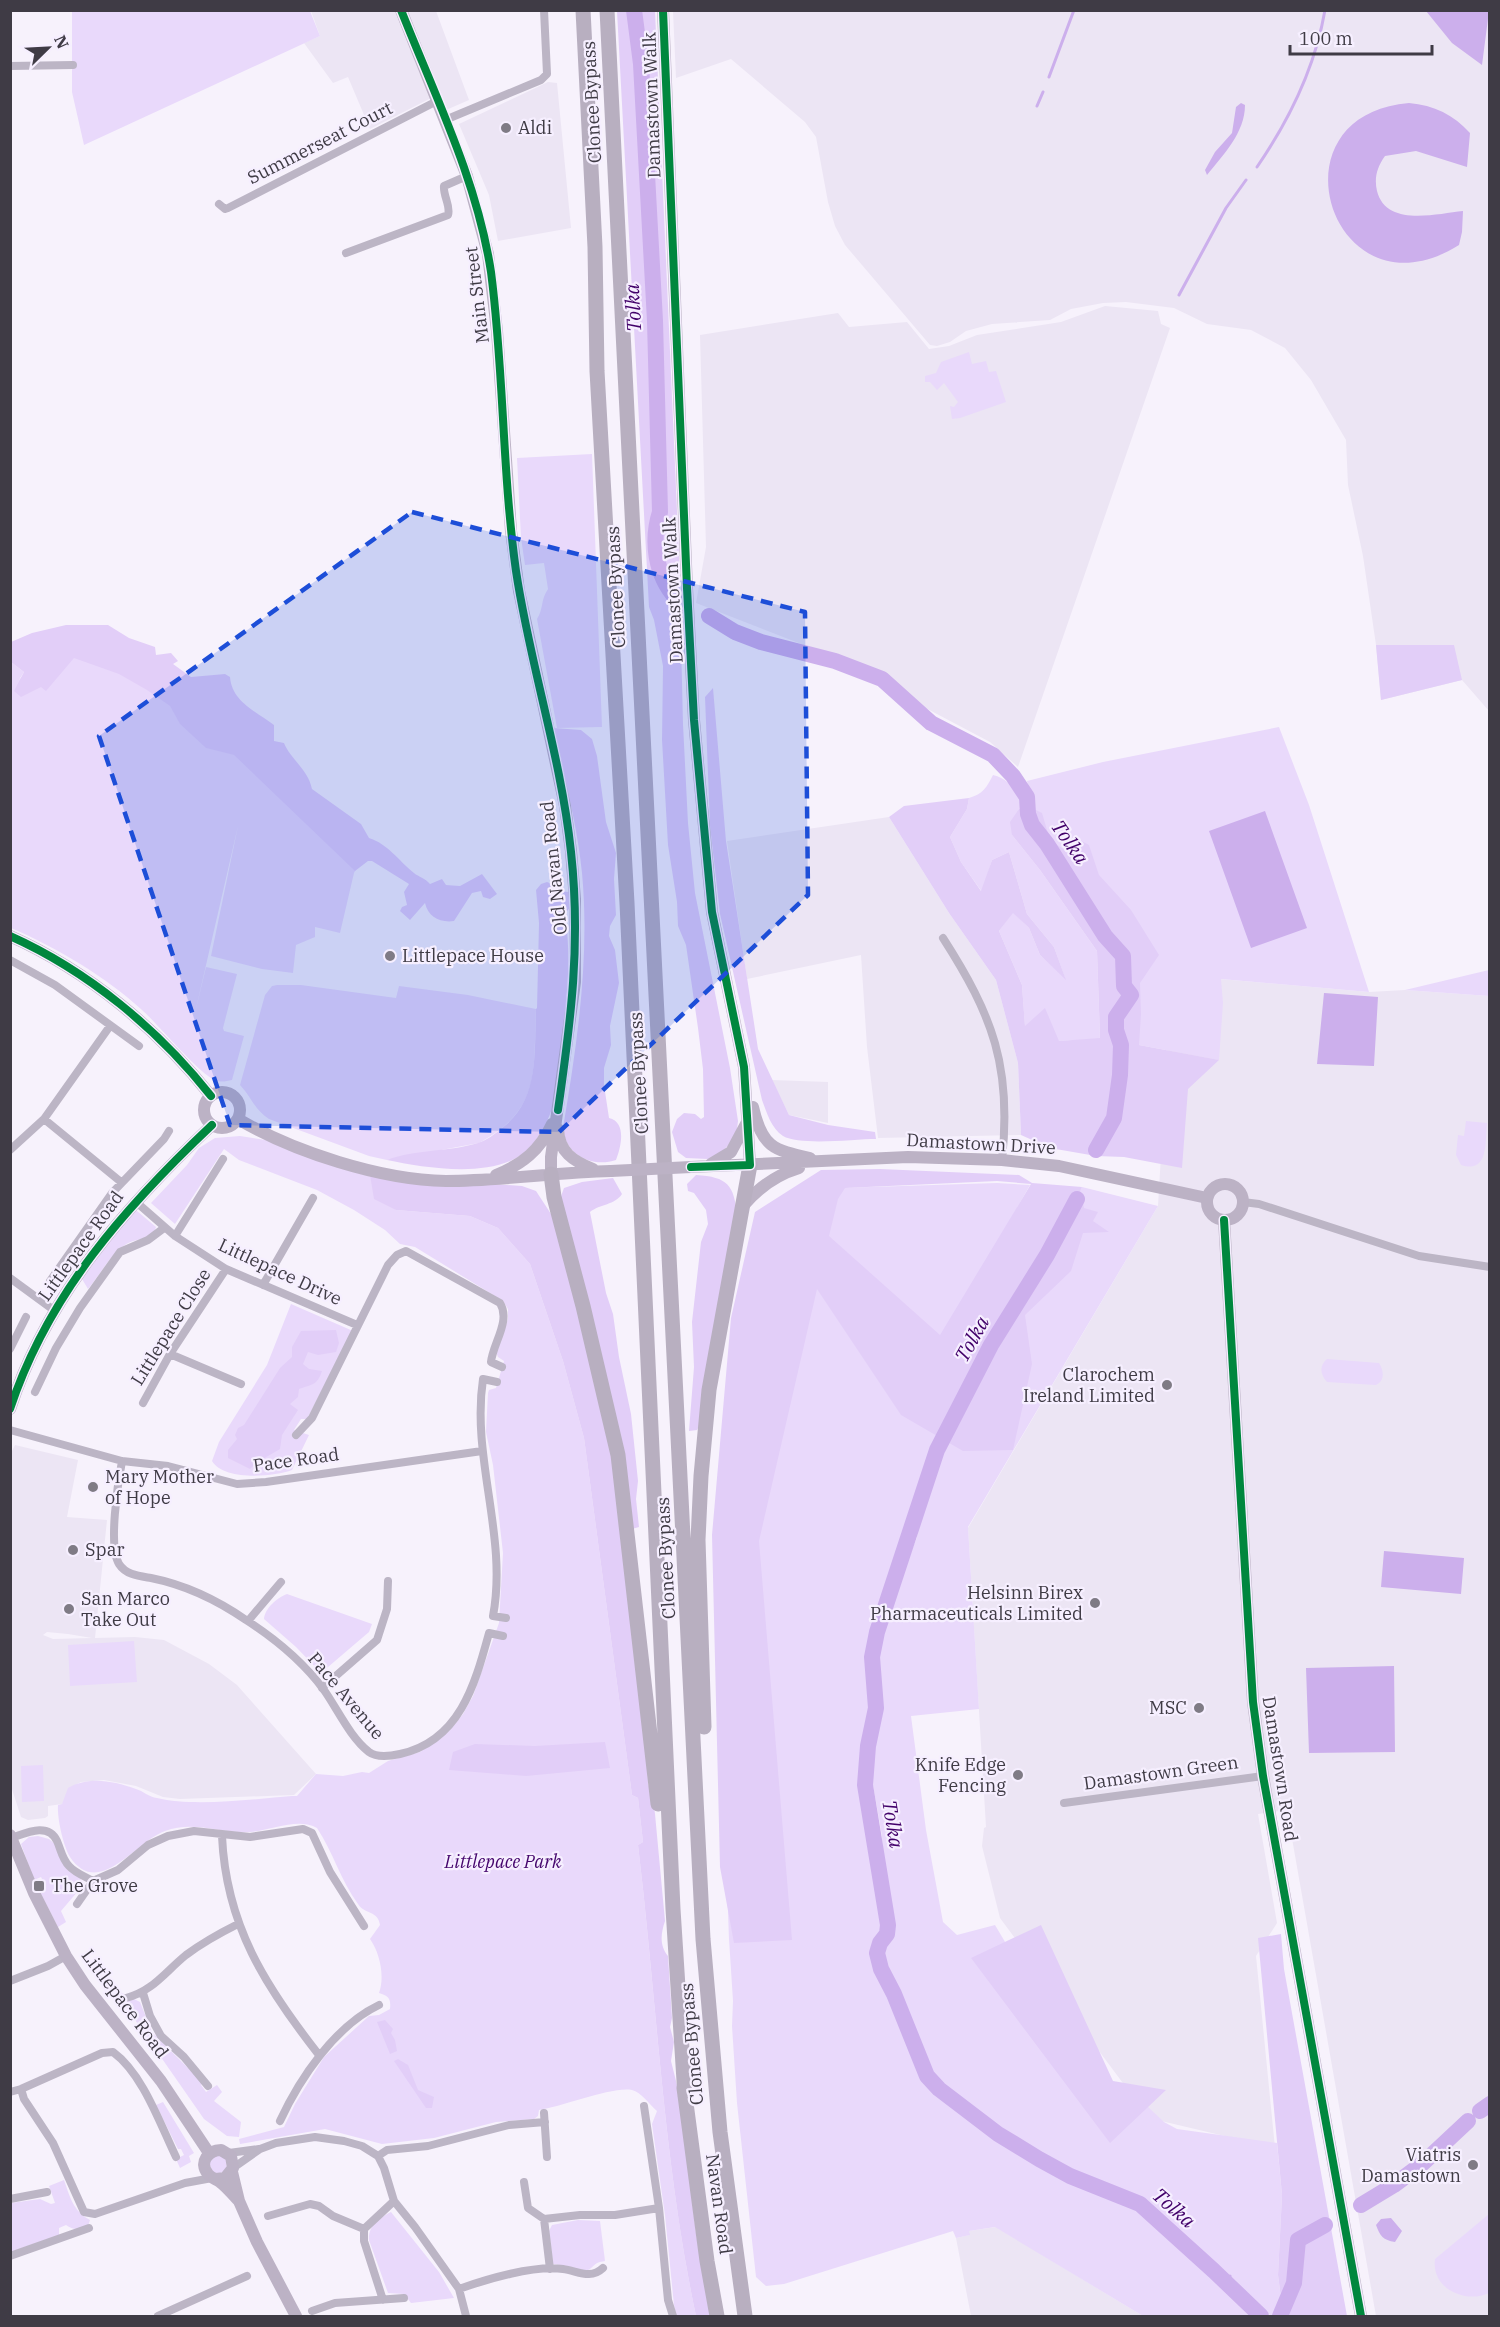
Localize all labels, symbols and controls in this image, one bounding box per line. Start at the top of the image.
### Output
north arrow [18,18,78,78]
scale bar [1290,18,1432,56]
text: 100 m [1299,27,1353,50]
street label: Damastown Walk [637,31,666,179]
text: N [50,32,73,52]
street label: Clonee Bypass [577,40,606,164]
street label: Summerseat Court [243,96,396,189]
place label: Aldi [518,116,553,139]
marker: Aldi [499,121,513,135]
street label: Main Street [459,245,494,345]
water label: Tolka [618,283,647,333]
street label: Damastown Walk [657,516,688,664]
street label: Clonee Bypass [601,525,630,649]
street label: Old Navan Road [535,800,572,936]
water label: Tolka [1045,814,1095,869]
place label: Littlepace House [402,944,544,967]
marker: Littlepace House [383,949,397,963]
street label: Clonee Bypass [624,1011,653,1135]
street label: Damastown Drive [906,1128,1056,1159]
street label: Littlepace Road [33,1186,128,1305]
street label: Littlepace Drive [215,1233,345,1310]
street label: Littlepace Close [125,1264,216,1389]
water label: Tolka [948,1311,995,1367]
place label: Clarochem Ireland Limited [1023,1363,1155,1407]
marker: Clarochem Ireland Limited [1160,1378,1174,1392]
street label: Pace Road [251,1442,340,1477]
place label: Mary Mother of Hope [105,1465,214,1509]
marker: Mary Mother of Hope [86,1480,100,1494]
street label: Clonee Bypass [651,1496,680,1620]
place label: Spar [85,1538,125,1561]
marker: Spar [66,1543,80,1557]
place label: Helsinn Birex Pharmaceuticals Limited [870,1581,1083,1625]
place label: San Marco Take Out [81,1587,170,1631]
marker: Helsinn Birex Pharmaceuticals Limited [1088,1596,1102,1610]
marker: San Marco Take Out [62,1602,76,1616]
street label: Pace Avenue [303,1647,390,1744]
street label: Damastown Road [1258,1694,1303,1843]
place label: MSC [1149,1696,1187,1719]
marker: MSC [1192,1701,1206,1715]
street label: Damastown Green [1082,1750,1240,1795]
place label: Knife Edge Fencing [915,1753,1006,1797]
marker: Knife Edge Fencing [1011,1768,1025,1782]
water label: Tolka [876,1798,911,1850]
park label: Littlepace Park [443,1850,562,1873]
place label: The Grove [51,1874,138,1897]
marker: The Grove [32,1879,46,1893]
street label: Littlepace Road [77,1945,174,2063]
street label: Clonee Bypass [675,1982,708,2106]
place label: Viatris Damastown [1361,2143,1461,2187]
street label: Navan Road [701,2152,738,2256]
marker: Viatris Damastown [1466,2158,1480,2172]
water label: Tolka [1147,2182,1202,2234]

